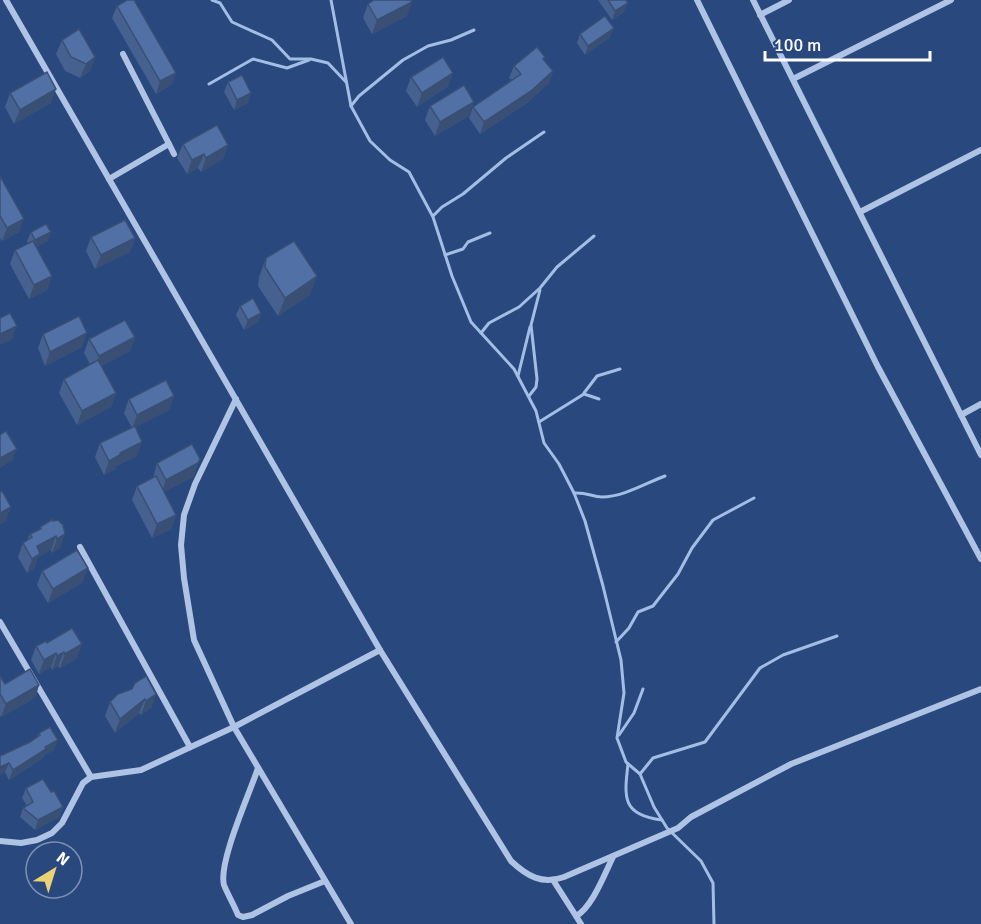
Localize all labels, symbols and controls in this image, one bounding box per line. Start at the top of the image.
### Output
scale bar [765,24,930,62]
text: 100 m [774,34,821,56]
north arrow [24,840,84,900]
text: N [52,848,73,870]

